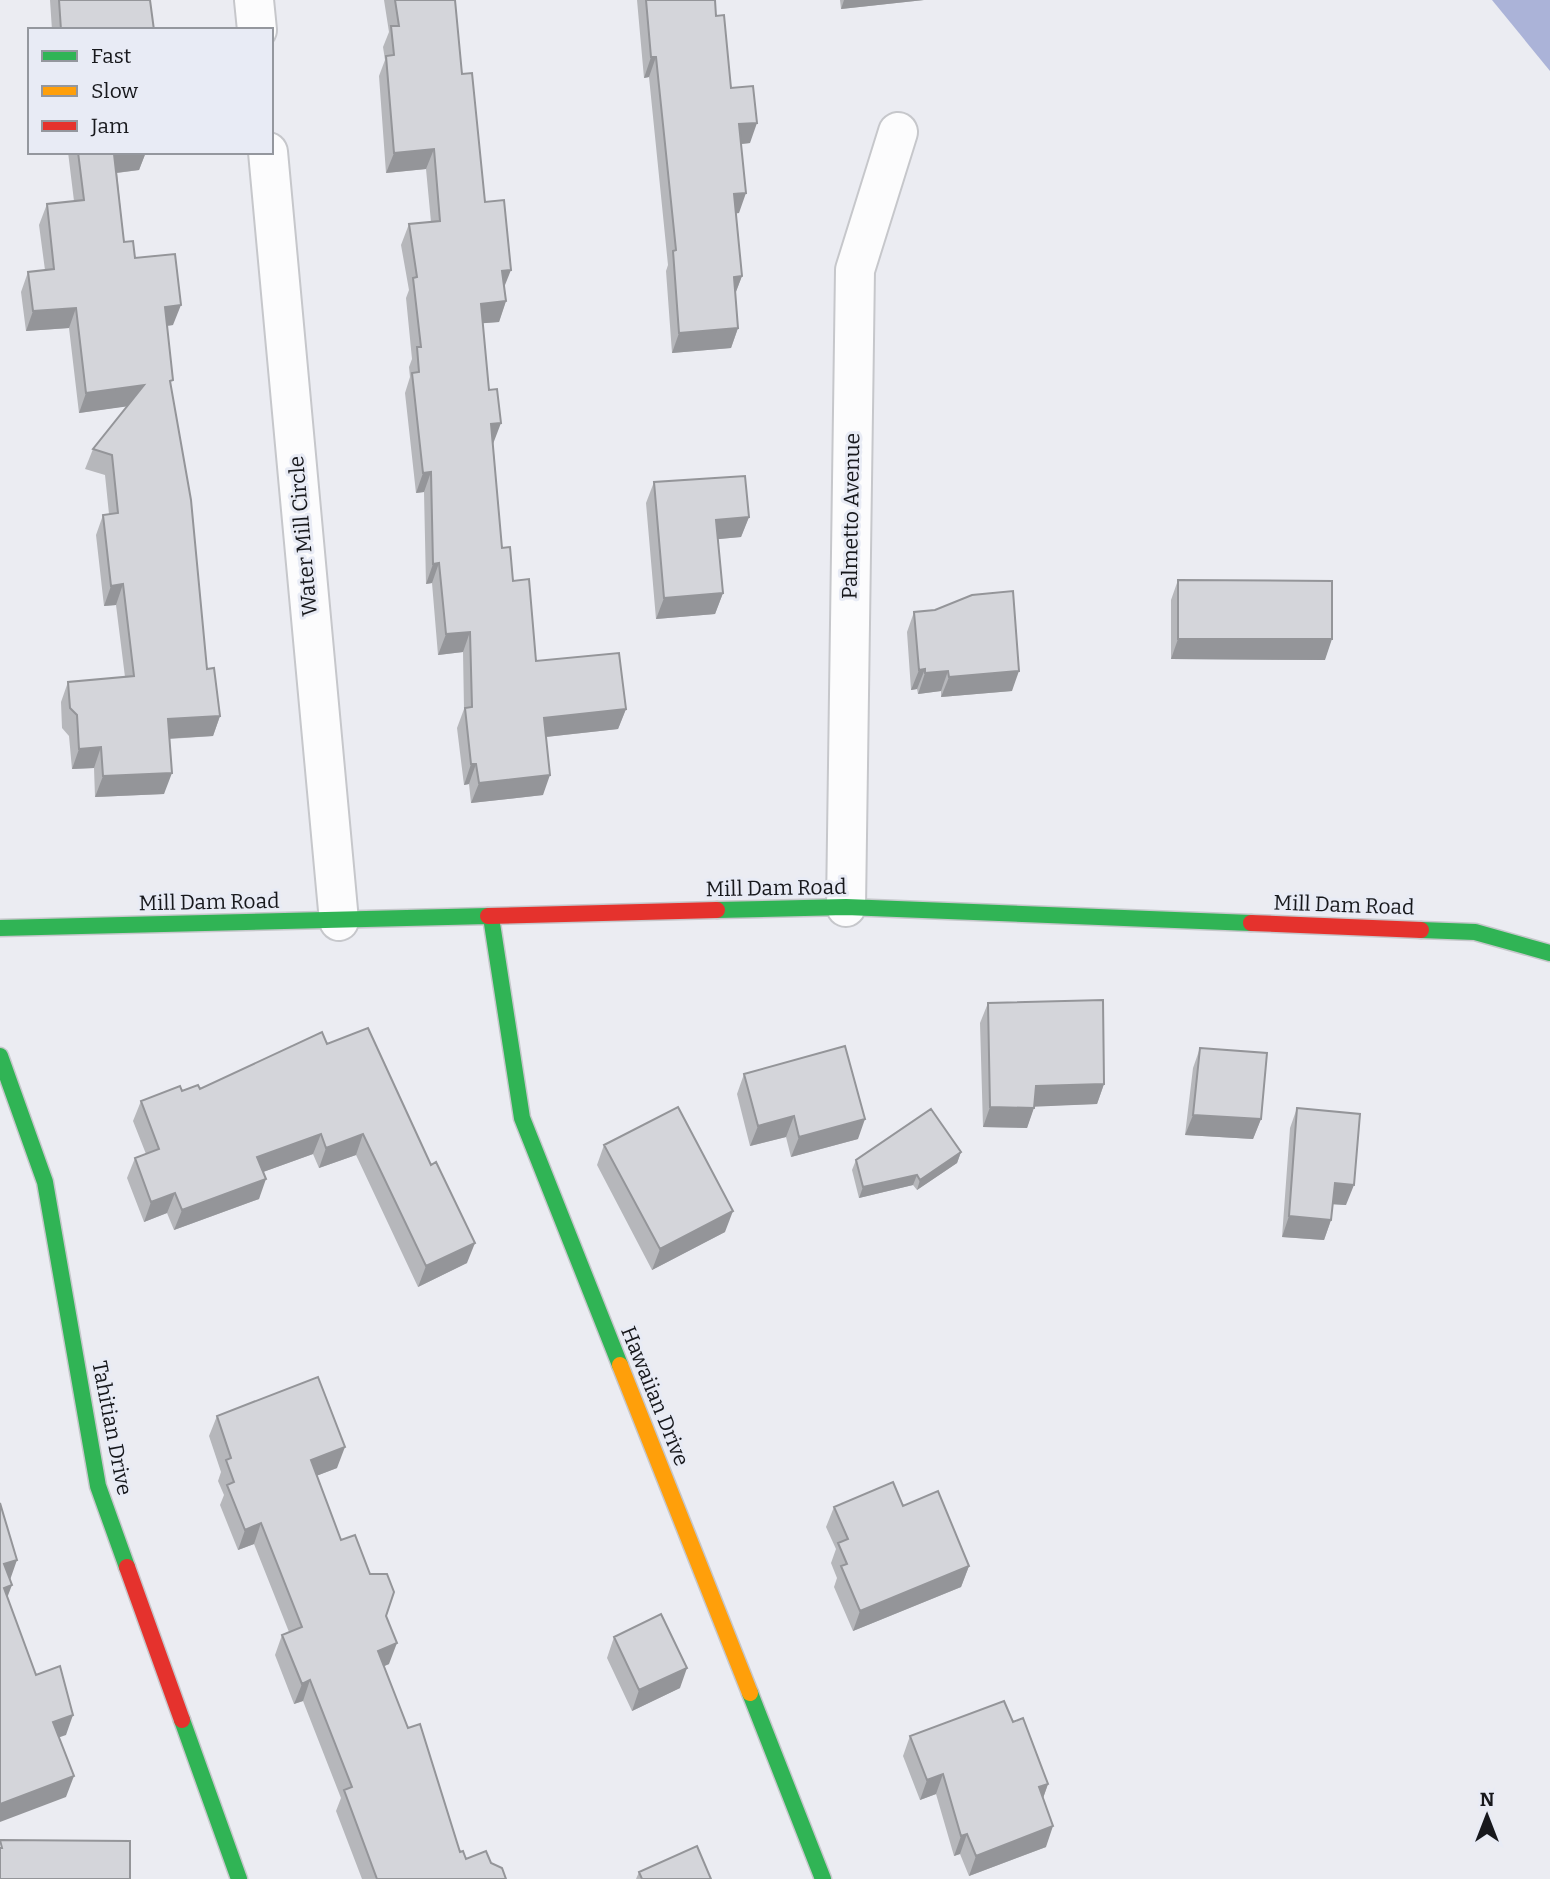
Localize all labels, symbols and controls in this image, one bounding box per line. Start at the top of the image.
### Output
legend [28,28,273,154]
text: Fast [91,43,132,69]
text: Slow [91,78,138,104]
text: Jam [90,113,129,139]
street label: Palmetto Avenue [837,433,865,599]
street label: Water Mill Circle [283,455,323,617]
street label: Mill Dam Road [705,874,847,902]
street label: Mill Dam Road [138,888,280,916]
street label: Mill Dam Road [1273,890,1415,920]
street label: Hawaiian Drive [615,1322,695,1470]
street label: Tahitian Drive [86,1359,138,1497]
north arrow [1452,1781,1522,1851]
text: N [1480,1788,1495,1811]

